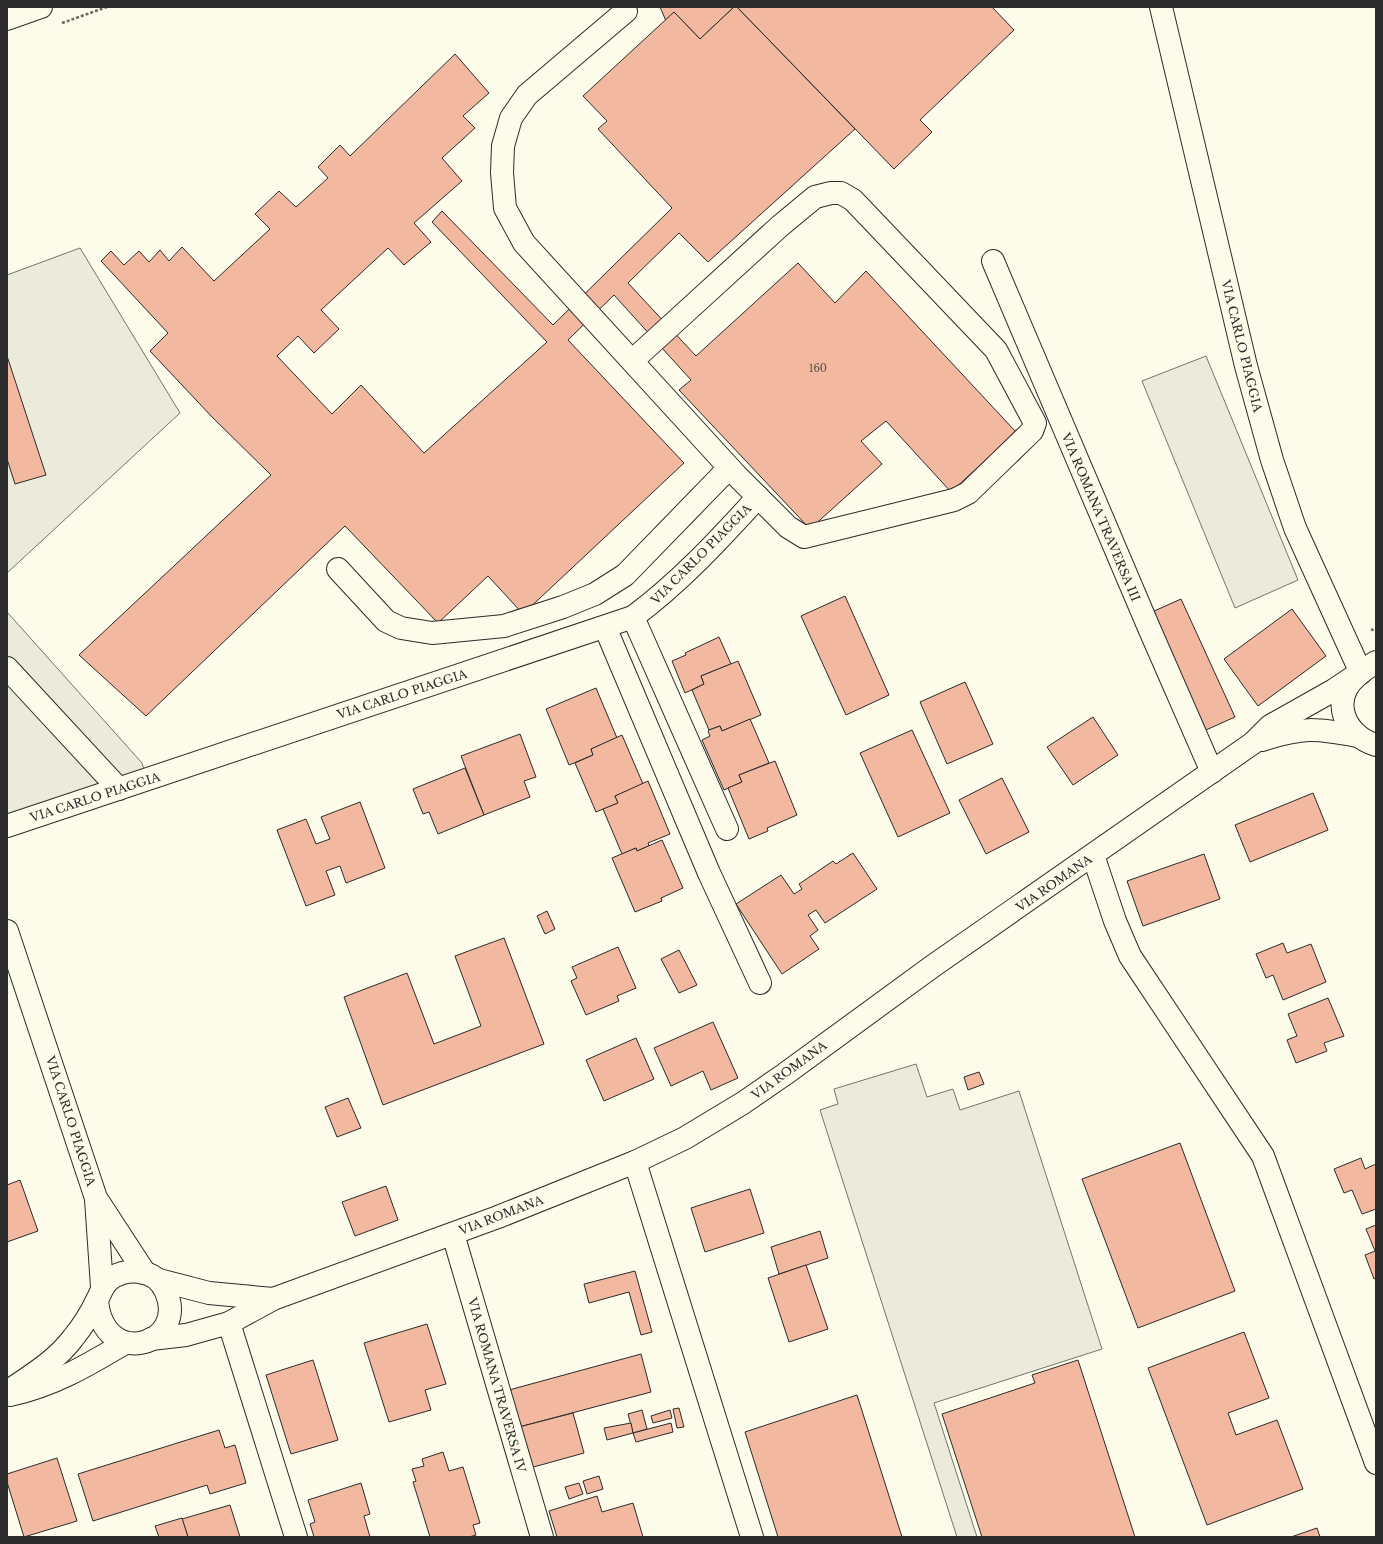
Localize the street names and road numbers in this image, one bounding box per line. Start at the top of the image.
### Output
street label: VIA CARLO PIAGGIA [1218,277,1266,414]
street label: VIA ROMANA TRAVERSA III [1058,430,1143,604]
street label: VIA CARLO PIAGGIA [647,500,755,608]
street label: VIA CARLO PIAGGIA [334,666,470,722]
street label: VIA CARLO PIAGGIA [27,769,163,825]
street label: VIA ROMANA [1012,851,1095,915]
street label: VIA ROMANA [748,1037,830,1103]
street label: VIA CARLO PIAGGIA [43,1053,99,1189]
street label: VIA ROMANA [456,1192,546,1238]
street label: VIA ROMANA TRAVERSA IV [465,1295,529,1475]

